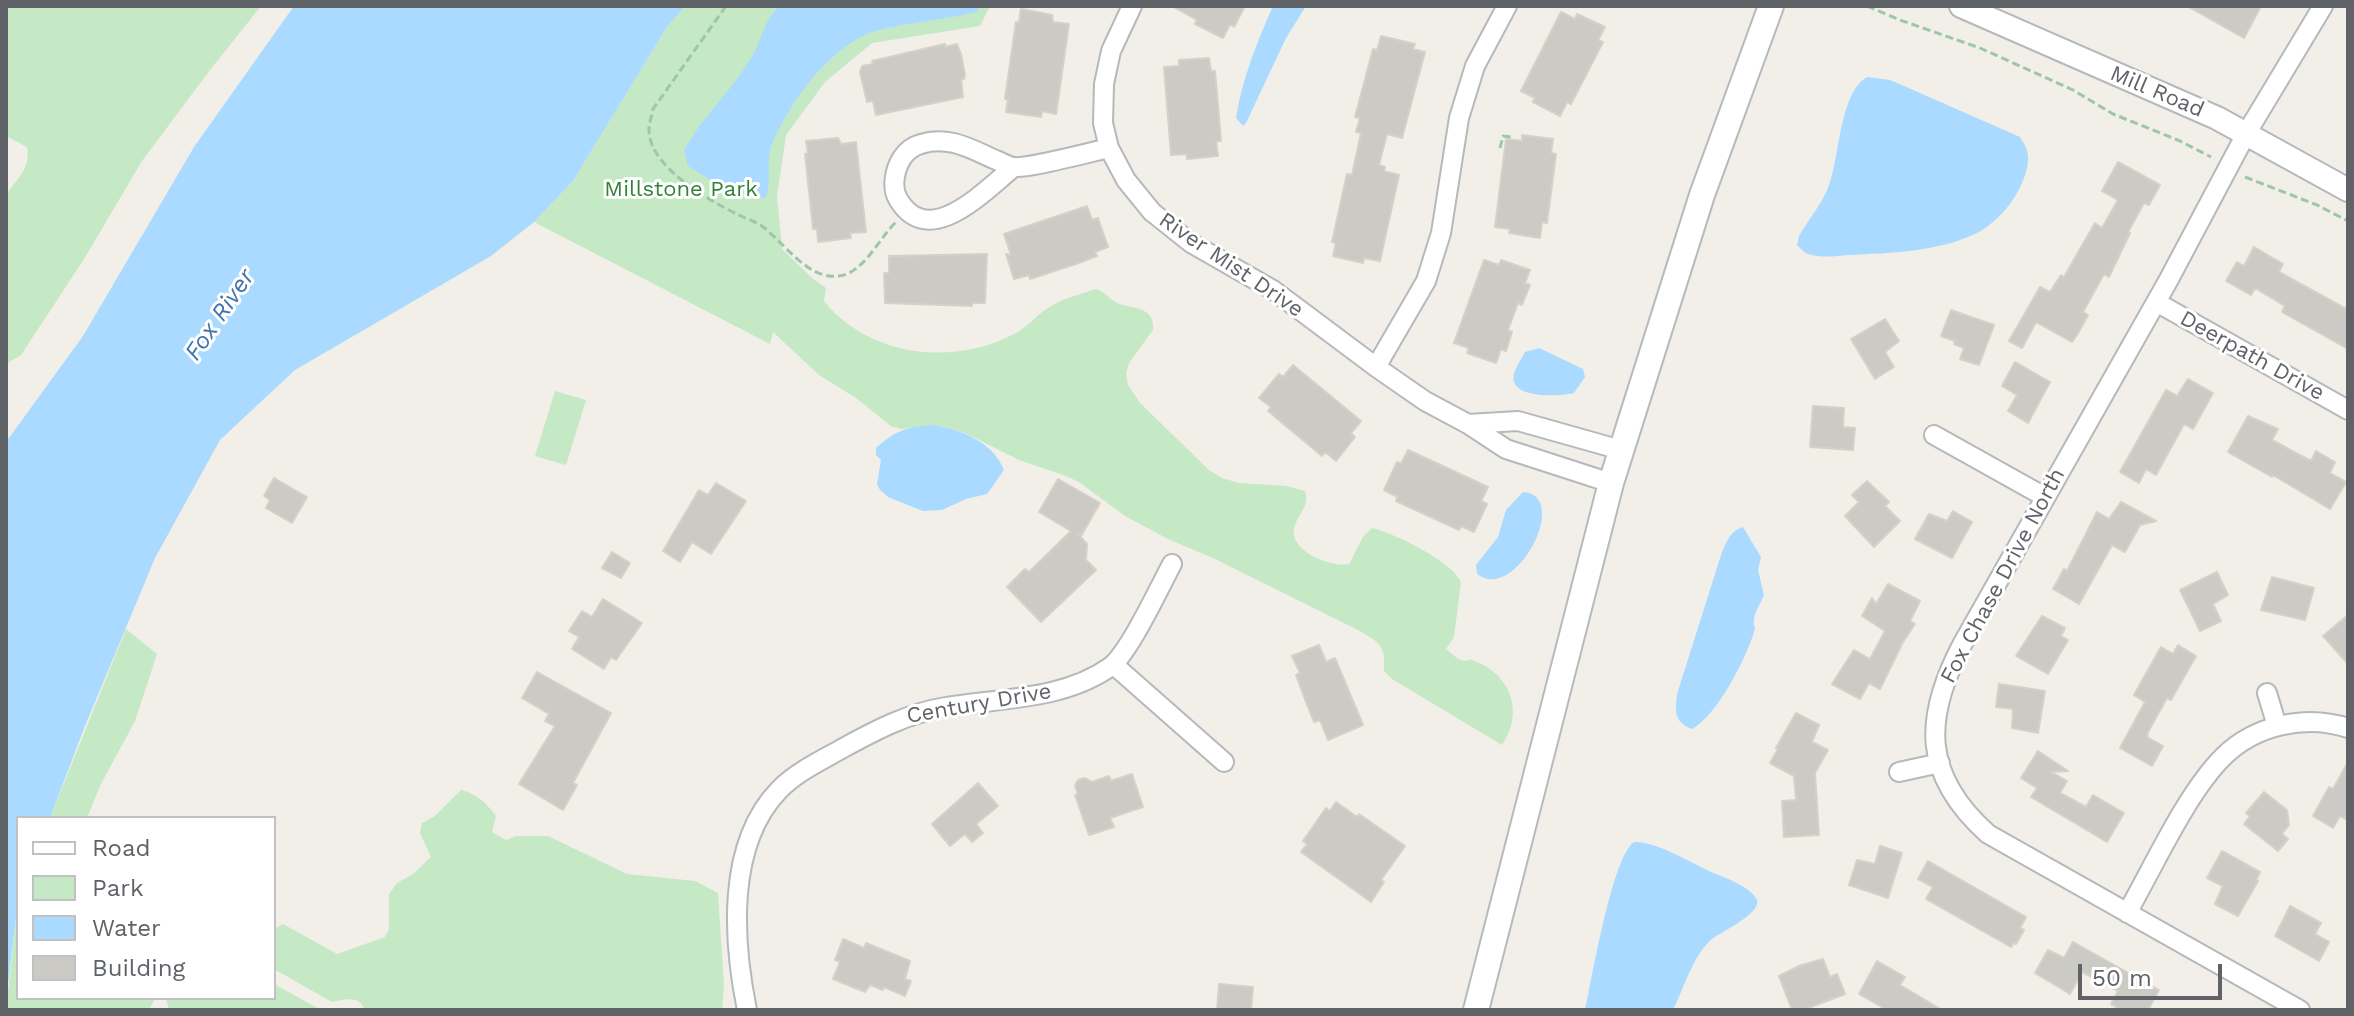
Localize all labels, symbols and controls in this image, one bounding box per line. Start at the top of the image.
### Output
street label: Mill Road [2106,60,2208,124]
park label: Millstone Park [604,177,758,203]
street label: River Mist Drive [1154,207,1308,323]
water label: Fox River [179,264,261,366]
street label: Deerpath Drive [2175,305,2329,407]
street label: Fox Chase Drive North [1935,464,2071,688]
street label: Century Drive [905,678,1053,730]
legend [16,816,276,1000]
text: Road [92,834,151,862]
text: Park [92,874,144,902]
text: Water [92,914,161,942]
scale bar [2082,948,2226,998]
text: Building [92,954,185,982]
text: 50 m [2092,964,2152,992]

